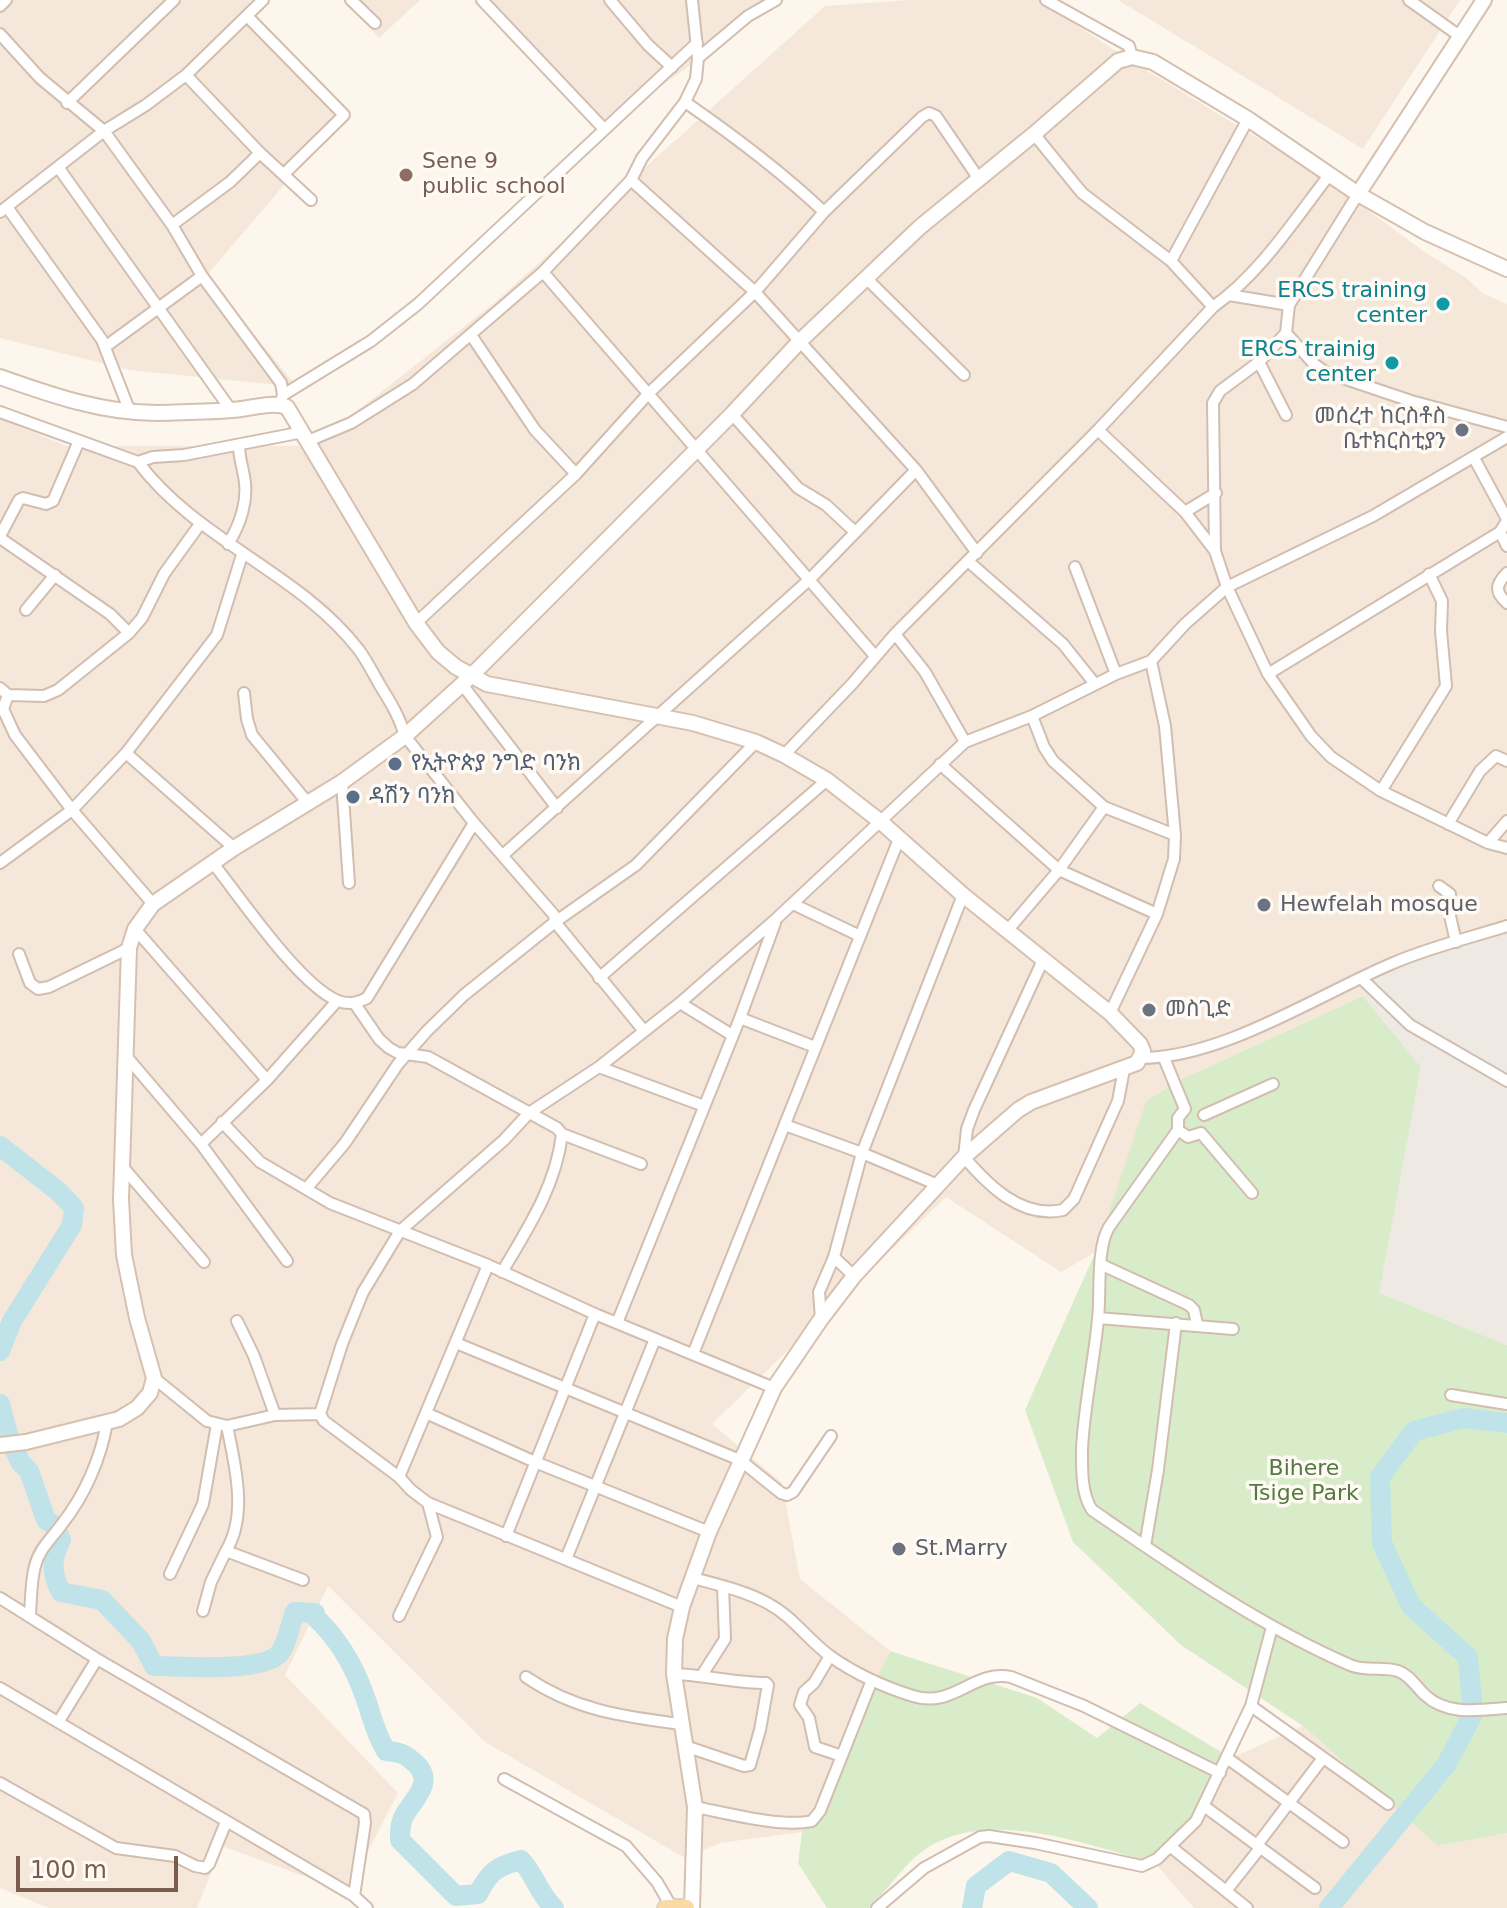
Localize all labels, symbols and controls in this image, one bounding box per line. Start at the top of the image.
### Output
place label: Sene 9 public school [422,149,566,200]
marker: Sene 9 public school [397,166,415,184]
place label: ERCS training center [1277,278,1427,330]
marker: ERCS training center [1434,295,1452,313]
place label: ERCS trainig center [1240,337,1376,388]
marker: ERCS trainig center [1383,354,1401,372]
place label: መሰረተ ከርስቶስ ቤተክርስቲያን [1314,404,1446,456]
marker: መሰረተ ከርስቶስ ቤተክርስቲያን [1453,421,1471,439]
place label: የኢትዮጵያ ንግድ ባንክ [411,751,581,777]
marker: የኢትዮጵያ ንግድ ባንክ [386,755,404,773]
place label: ዳሽን ባንክ [369,784,456,810]
marker: ዳሽን ባንክ [344,788,362,806]
place label: Hewfelah mosque [1280,892,1478,918]
marker: Hewfelah mosque [1255,896,1273,914]
place label: መስጊድ [1165,997,1231,1023]
marker: መስጊድ [1140,1001,1158,1019]
park label: Bihere Tsige Park [1249,1456,1359,1508]
place label: St.Marry [915,1536,1008,1562]
marker: St.Marry [890,1540,908,1558]
scale bar [20,1840,182,1890]
text: 100 m [30,1856,107,1884]

